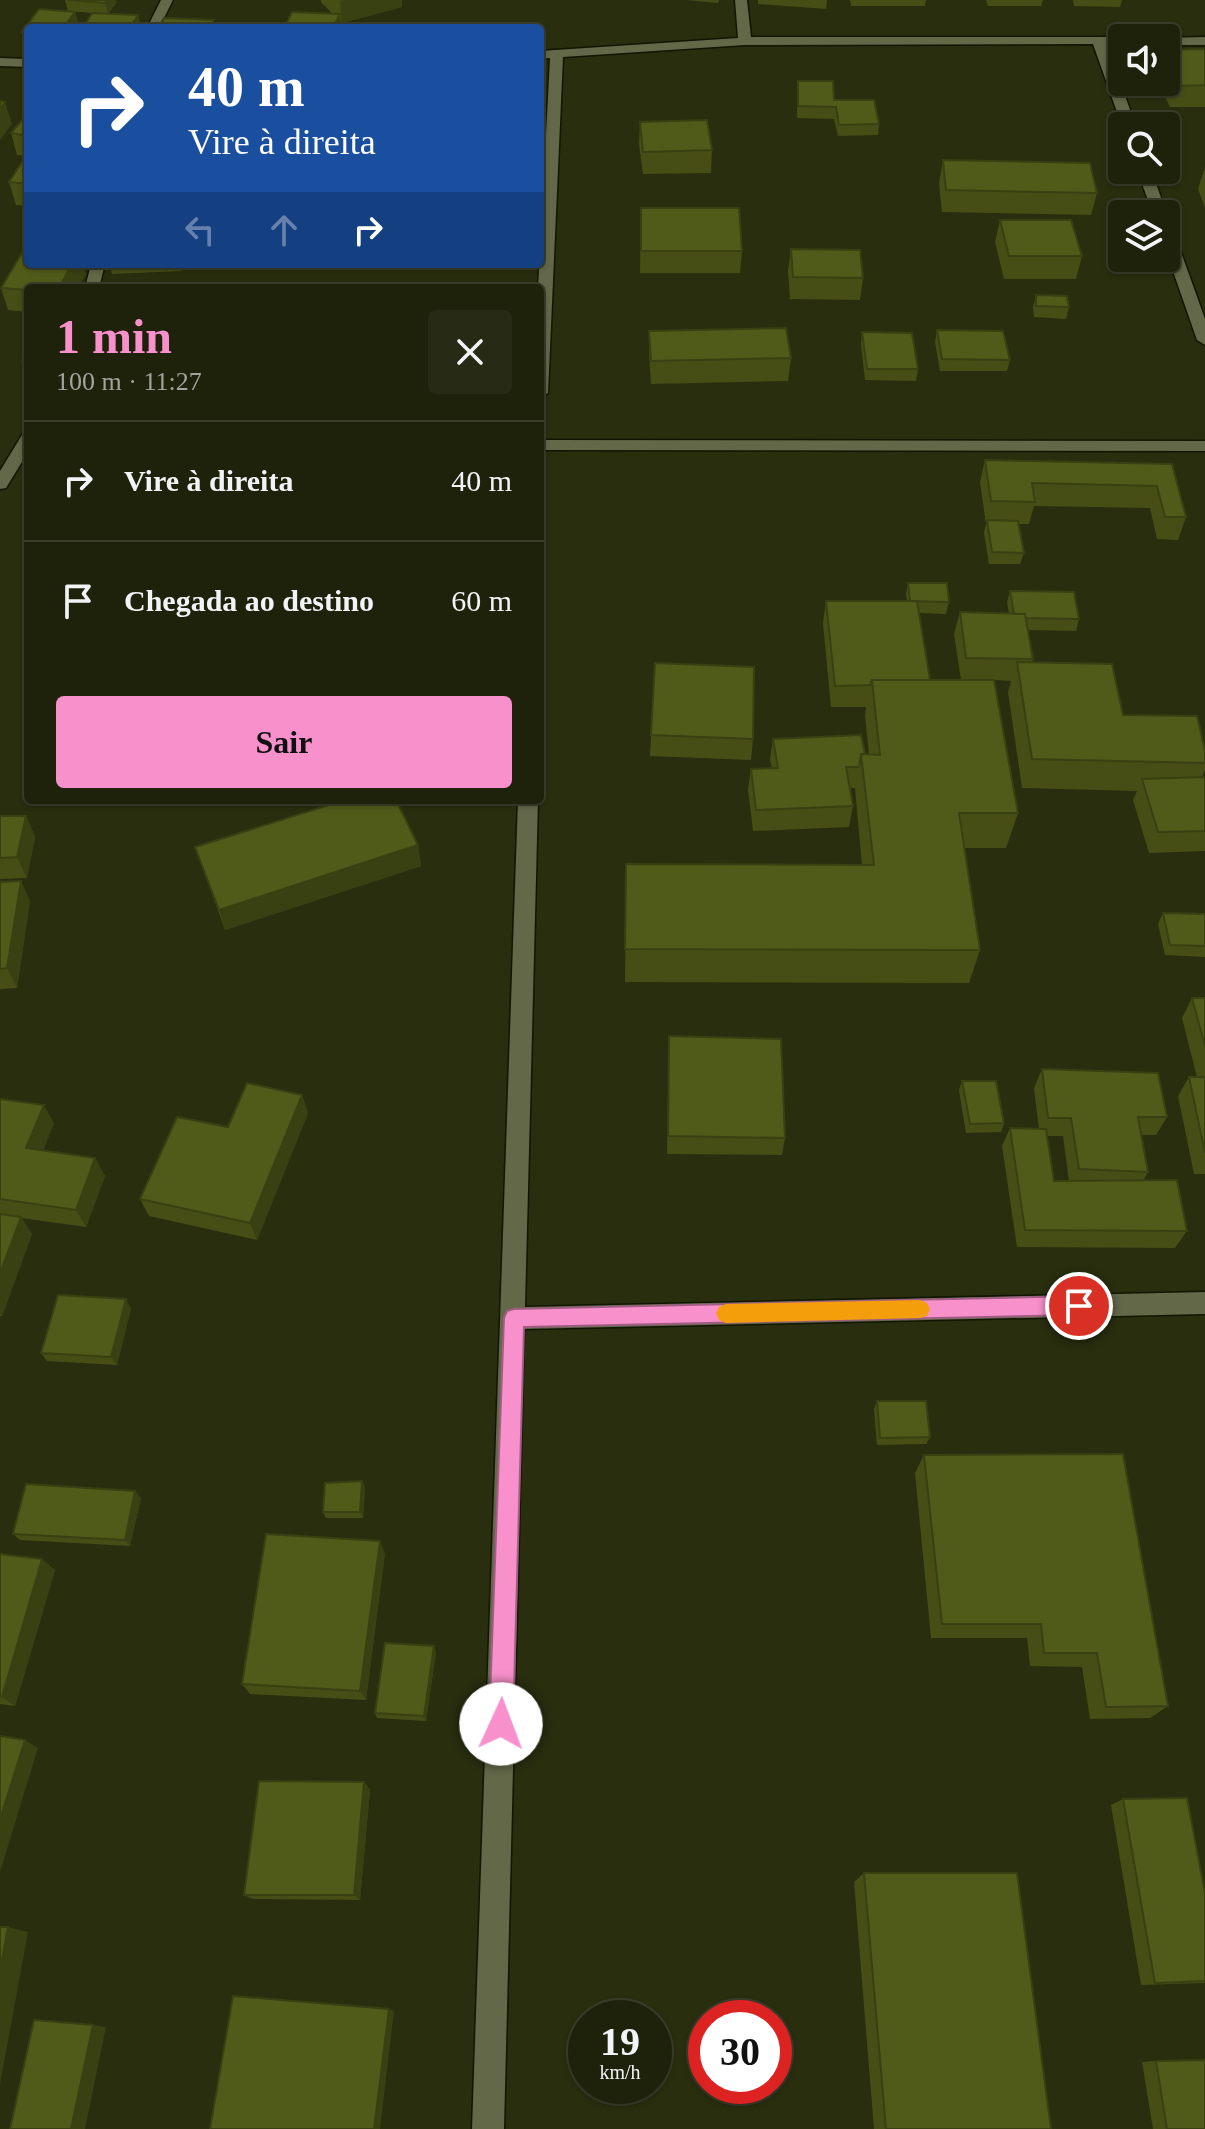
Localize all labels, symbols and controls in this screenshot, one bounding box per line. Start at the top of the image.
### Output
map controls [1108,24,1180,272]
button: sound [1108,24,1180,96]
icon: right [56,56,160,160]
text: 40 m [188,56,305,118]
button: search [1108,112,1180,184]
text: Vire à direita [188,122,376,162]
button: layers [1108,200,1180,272]
icon: left [178,208,222,252]
icon: ahead [262,208,306,252]
icon: right [346,208,390,252]
text: 1 min [56,310,172,363]
button: close [428,310,512,394]
text: 100 m · 11:27 [56,367,202,396]
icon: right [56,459,100,503]
text: Vire à direita [124,464,293,497]
text: 40 m [451,464,512,497]
icon: arrive [56,579,100,623]
text: Chegada ao destino [124,584,374,617]
text: 60 m [451,584,512,617]
button: Sair [56,696,512,788]
pin [1045,1272,1113,1340]
icon: arrive [1057,1284,1101,1328]
position arrow [459,1682,543,1766]
speed limit sign: 30 [688,2000,792,2104]
text: 19 [600,2019,640,2064]
text: km/h [599,2061,641,2083]

